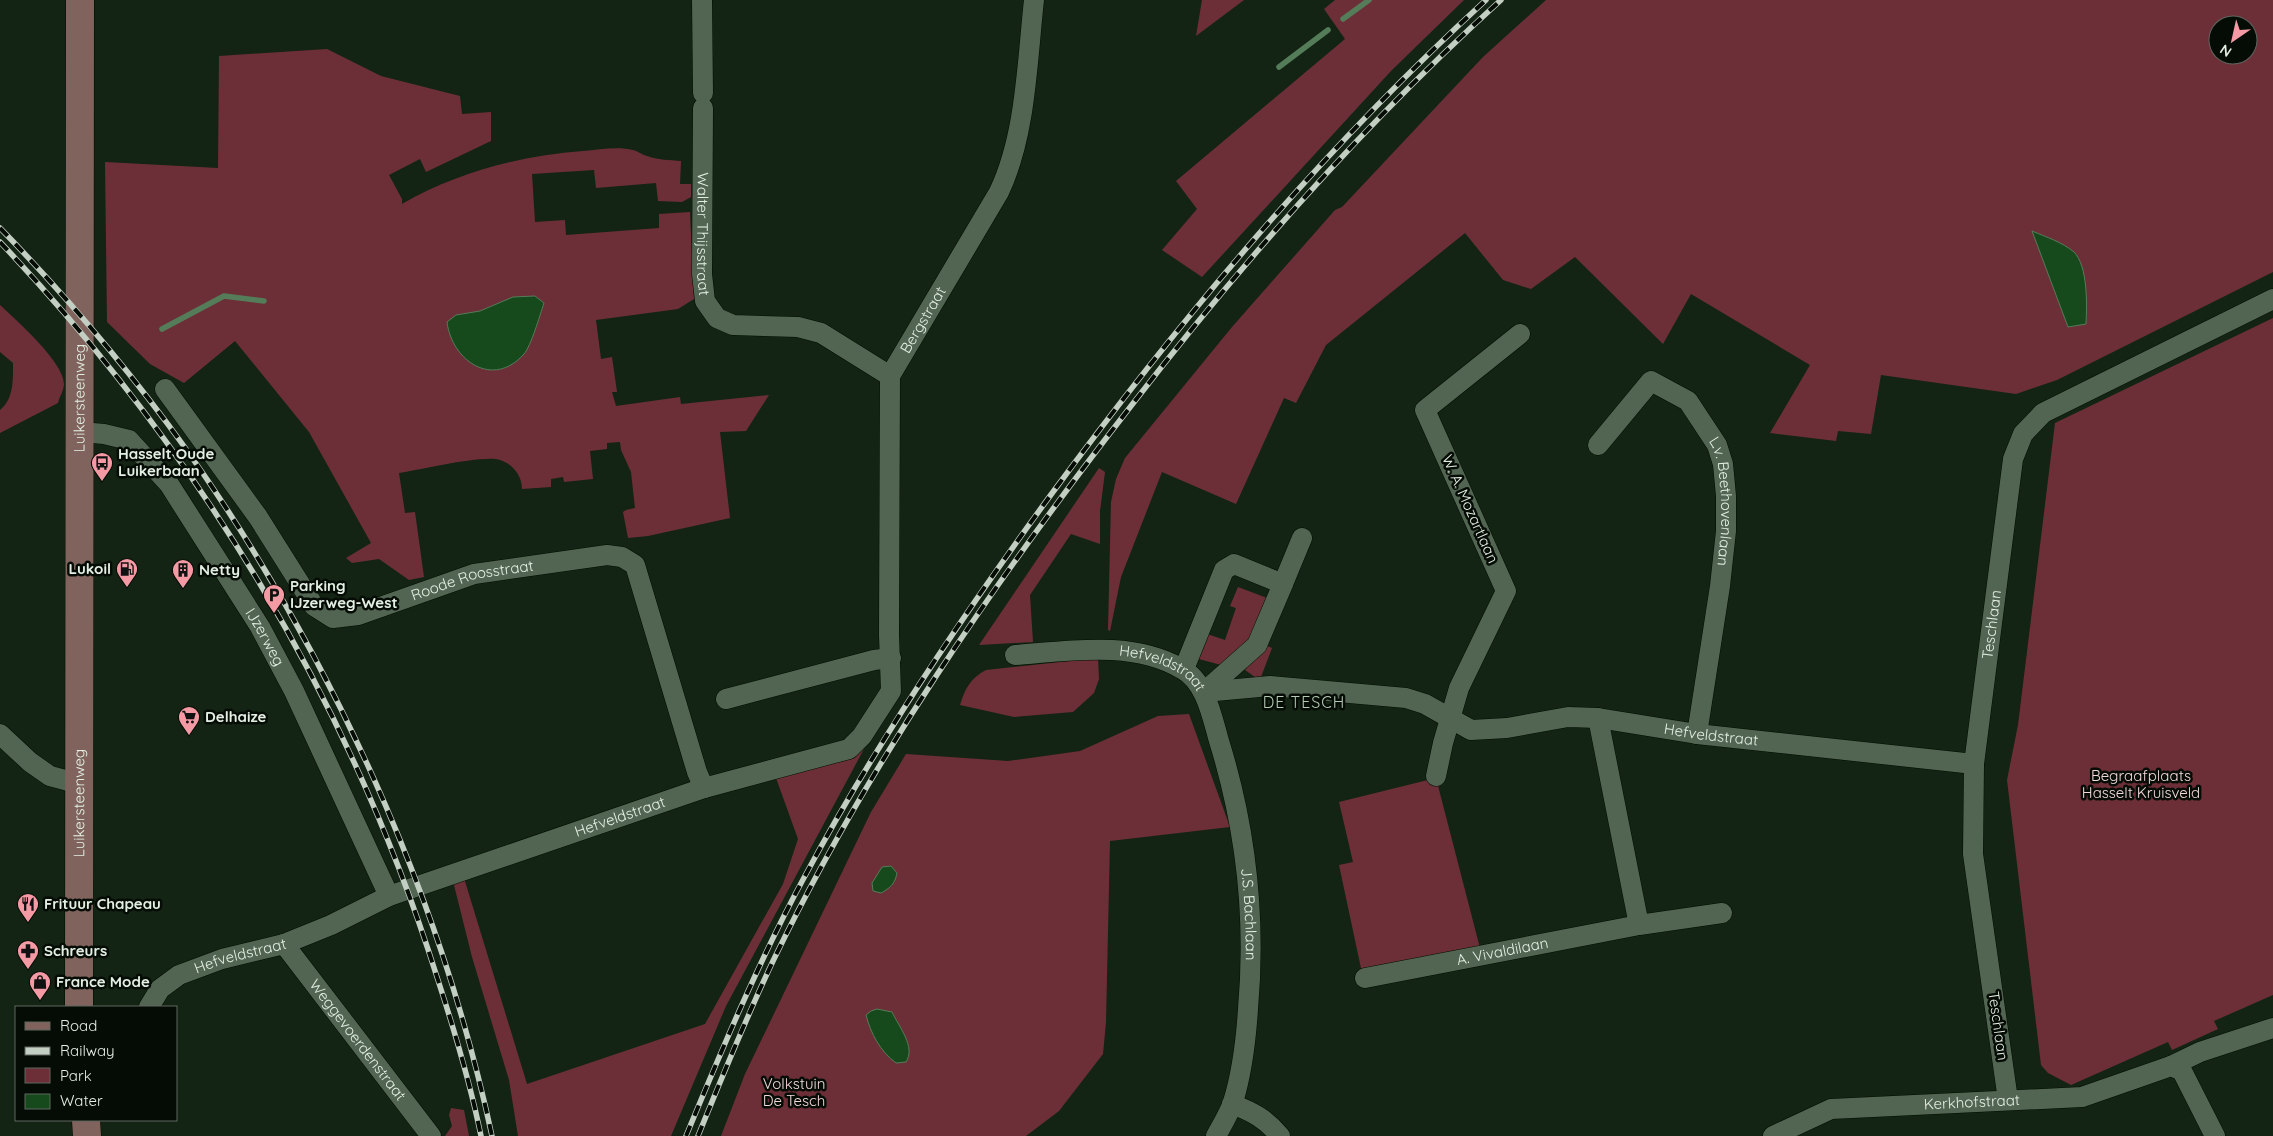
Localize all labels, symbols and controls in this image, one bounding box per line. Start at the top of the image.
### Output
north arrow [2208,15,2258,65]
text: N [2216,40,2235,61]
street label: Walter Thijsstraat [693,172,714,297]
street label: Bergstraat [896,283,950,357]
street label: Luikersteenweg [70,344,89,452]
street label: L.v. Beethovenlaan [1705,433,1736,567]
place label: Hasselt Oude Luikerbaan [118,444,214,480]
bus stop icon: Hasselt Oude Luikerbaan [90,451,114,482]
street label: W. A. Mozartlaan [1438,452,1503,566]
street label: Roode Roosstraat [408,556,535,605]
fuel station icon: Lukoil [115,557,139,588]
building icon: Netty [171,558,195,589]
place label: Lukoil [69,559,111,578]
place label: Netty [199,560,240,579]
place label: Parking IJzerweg-West [290,576,398,612]
parking icon: Parking IJzerweg-West [262,583,286,614]
street label: Teschlaan [1977,589,2005,660]
street label: IJzerweg [241,604,289,669]
street label: Hefveldstraat [1118,641,1210,694]
district label: DE TESCH [1263,692,1345,712]
supermarket icon: Delhaize [177,705,201,736]
place label: Delhaize [205,707,267,726]
street label: Hefveldstraat [1663,719,1759,750]
street label: Luikersteenweg [69,749,88,857]
park label: Begraafplaats Hasselt Kruisveld [2082,766,2200,802]
street label: Hefveldstraat [572,792,668,841]
street label: J.S. Bachlaan [1237,867,1261,960]
restaurant icon: Frituur Chapeau [16,892,40,923]
place label: Frituur Chapeau [44,894,161,913]
street label: A. Vivaldilaan [1455,933,1550,969]
street label: Hefveldstraat [191,934,288,978]
pharmacy icon: Schreurs [16,939,40,970]
place label: Schreurs [44,941,107,960]
shop icon: France Mode [28,970,52,1001]
place label: France Mode [56,972,150,991]
street label: Weggevoerdenstraat [305,975,410,1104]
street label: Teschlaan [1984,990,2013,1062]
legend [15,1006,178,1121]
text: Road [60,1016,97,1035]
text: Railway [60,1041,115,1060]
text: Park [60,1066,92,1085]
park label: Volkstuin De Tesch [763,1074,825,1110]
street label: Kerkhofstraat [1923,1090,2020,1114]
text: Water [60,1091,103,1110]

